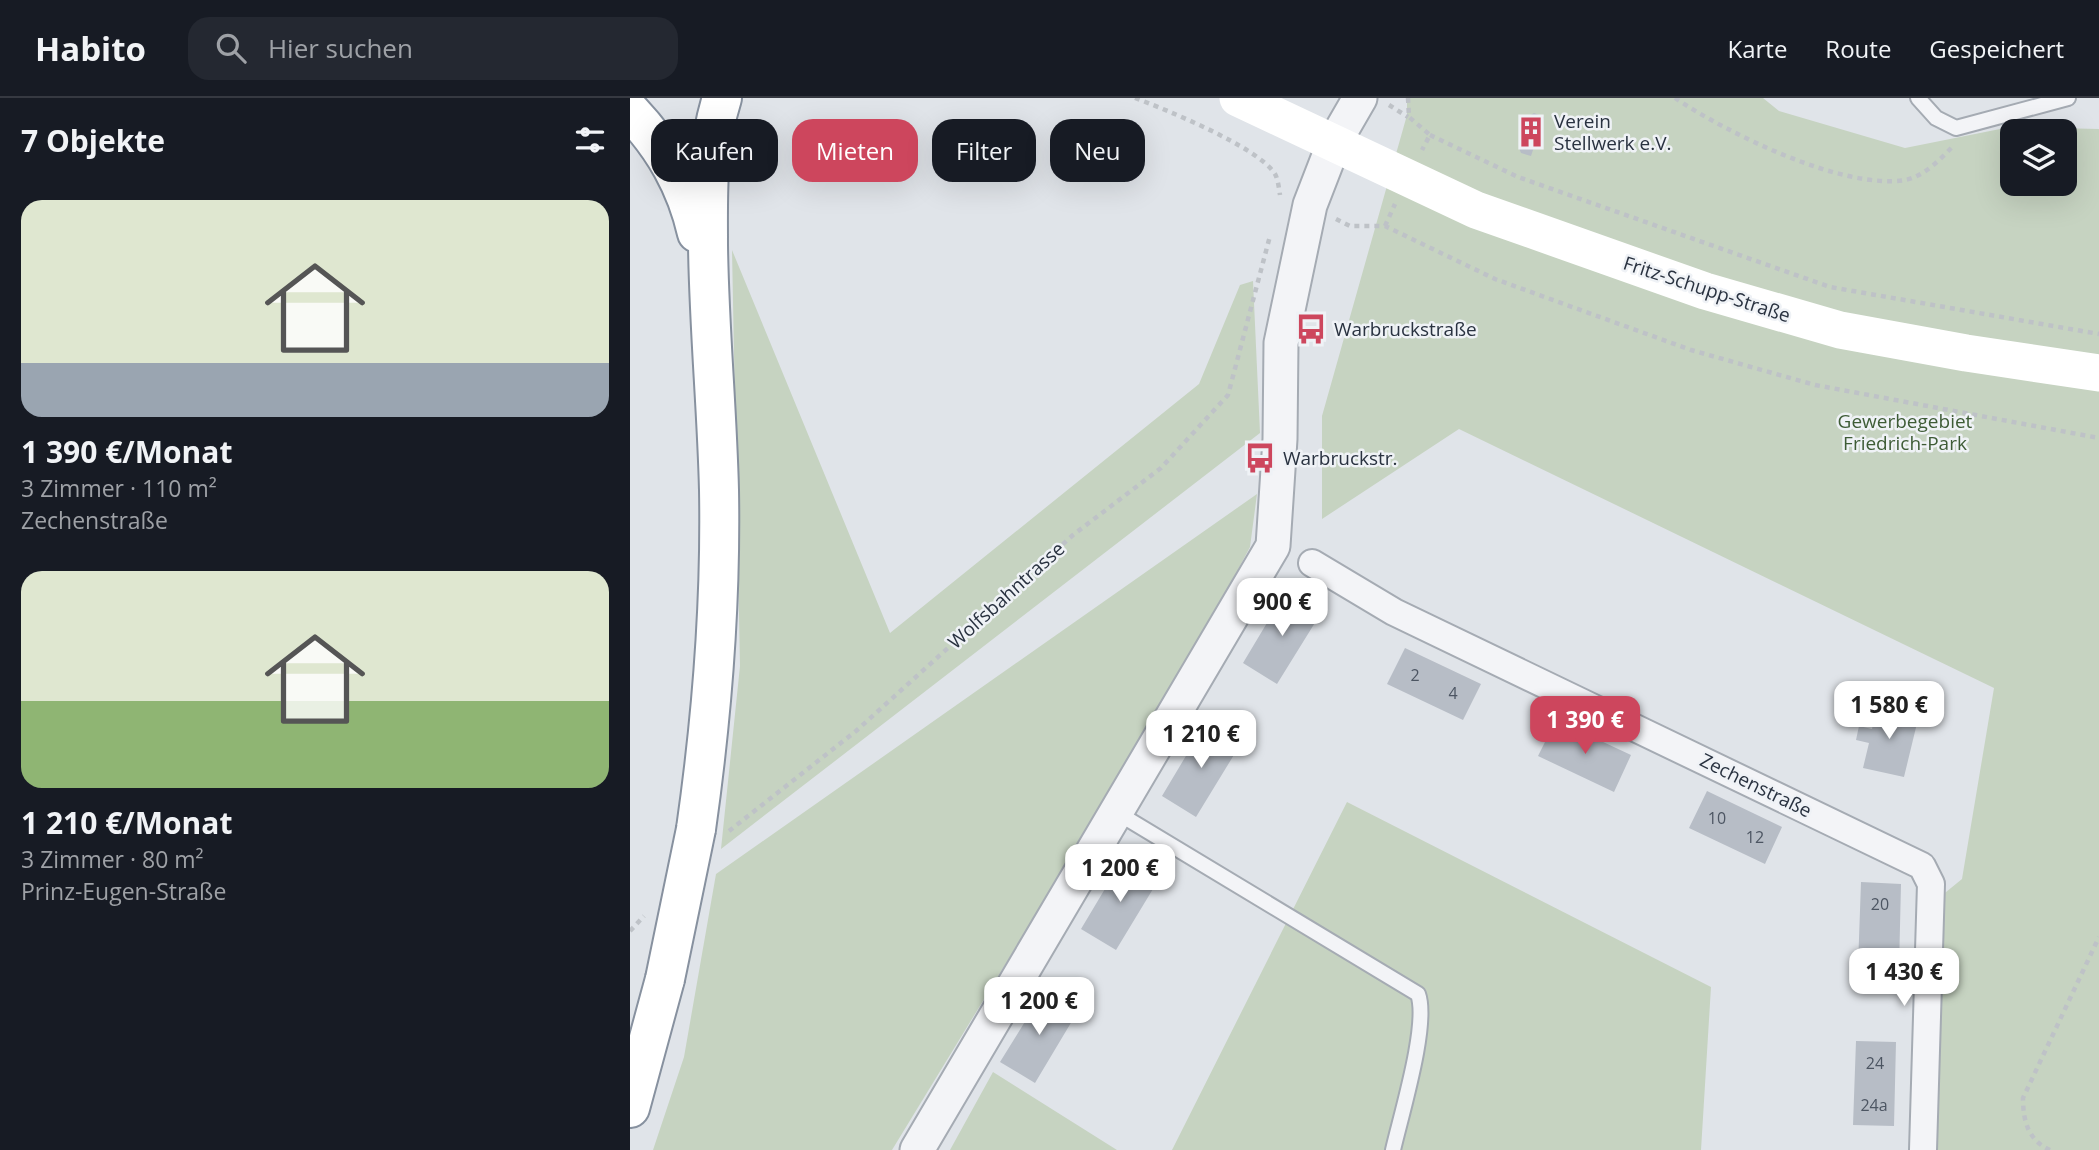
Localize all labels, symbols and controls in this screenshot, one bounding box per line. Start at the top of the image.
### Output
search box [188,17,678,80]
text: Habito [35,26,146,71]
icon: search [212,29,250,67]
text: Hier suchen [268,30,413,66]
text: Karte [1727,32,1787,65]
text: Route [1825,32,1891,65]
text: Gespeichert [1929,32,2064,65]
place label: Verein Stellwerk e.V. [1554,108,1672,156]
building icon: Verein Stellwerk e.V. [1514,115,1548,149]
chip: Kaufen [651,119,778,182]
chip: Mieten [792,119,918,182]
chip: Filter [932,119,1036,182]
chip: Neu [1050,119,1145,182]
map controls [2000,119,2077,196]
button: layers [2000,119,2077,196]
text: 7 Objekte [21,120,165,161]
icon: filters [571,121,609,159]
icon: home [252,245,378,371]
street label: Fritz-Schupp-Straße [1620,250,1794,328]
bus stop icon: Warbruckstraße [1294,312,1328,346]
place label: Warbruckstraße [1334,316,1477,342]
park label: Gewerbegebiet Friedrich-Park [1838,408,1973,456]
text: 1 390 €/Monat [21,431,232,472]
bus stop icon: Warbruckstr. [1243,441,1277,475]
place label: Warbruckstr. [1283,445,1398,471]
text: 3 Zimmer · 110 m² [21,472,217,504]
text: Zechenstraße [21,504,168,536]
street label: Wolfsbahntrasse [942,536,1070,654]
pin: 900 € [1233,578,1331,638]
text: 900 € [1253,585,1311,617]
icon: home [252,616,378,742]
house number: 2 [1410,664,1420,686]
house number: 4 [1448,682,1458,704]
pin: 1 580 € [1824,682,1954,741]
text: 1 580 € [1850,688,1928,720]
pin: 1 390 € [1520,696,1650,756]
text: 1 390 € [1546,703,1624,735]
pin: 1 210 € [1136,710,1266,770]
text: 1 210 € [1162,717,1240,749]
street label: Zechenstraße [1696,747,1816,823]
text: 1 210 €/Monat [21,802,232,843]
house number: 10 [1708,807,1726,829]
house number: 12 [1746,826,1764,848]
text: 3 Zimmer · 80 m² [21,843,204,875]
pin: 1 200 € [1055,844,1185,904]
text: 1 200 € [1081,851,1159,883]
text: Prinz-Eugen-Straße [21,875,226,907]
house number: 20 [1871,893,1889,915]
pin: 1 430 € [1839,948,1969,1008]
text: 1 430 € [1865,955,1943,987]
pin: 1 200 € [974,978,1104,1037]
text: 1 200 € [1000,984,1078,1016]
house number: 24 [1866,1052,1884,1074]
house number: 24a [1860,1094,1888,1116]

